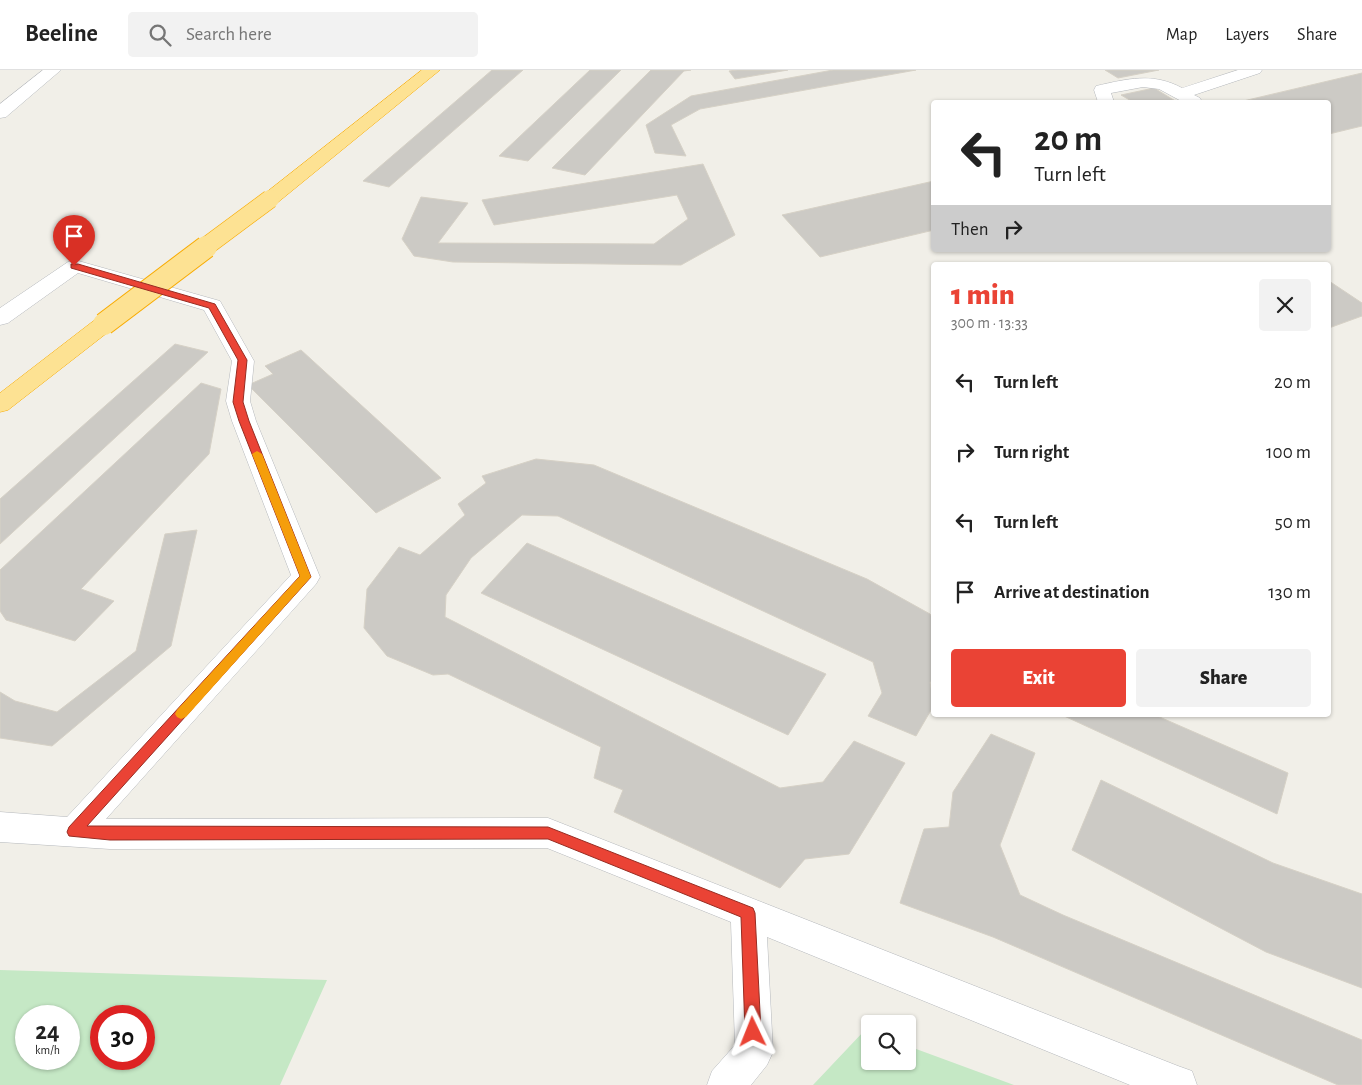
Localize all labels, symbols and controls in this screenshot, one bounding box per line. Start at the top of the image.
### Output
search box [128,12,478,57]
icon: search [146,21,174,49]
text: Beeline [25,22,98,46]
text: Search here [186,25,272,44]
text: Map [1166,26,1197,44]
text: Layers [1225,26,1269,44]
text: Share [1297,26,1337,44]
icon: left [951,120,1016,185]
text: 20 m [1034,122,1102,157]
text: Turn left [1034,163,1106,185]
pin [53,215,95,266]
icon: right [999,215,1027,243]
text: Then [951,220,989,239]
icon: arrive [60,222,88,250]
button: close [1259,279,1311,331]
text: 1 min [951,280,1015,310]
text: 300 m · 13:33 [951,315,1028,331]
icon: left [951,368,979,396]
text: Turn left [994,373,1058,392]
text: 20 m [1274,373,1311,392]
icon: right [951,438,979,466]
text: Turn right [994,443,1069,462]
text: 100 m [1266,443,1311,462]
icon: left [951,508,979,536]
text: Turn left [994,513,1058,532]
text: 50 m [1275,513,1311,532]
icon: arrive [951,578,979,606]
text: Arrive at destination [994,583,1150,602]
text: 130 m [1268,583,1311,602]
button: Exit [951,649,1126,707]
button: Share [1136,649,1311,707]
speed limit sign: 30 [90,1005,155,1070]
position arrow [726,1005,778,1057]
map controls [861,1015,916,1070]
button: search [861,1015,916,1070]
text: 24 [35,1019,60,1044]
text: km/h [35,1044,60,1056]

